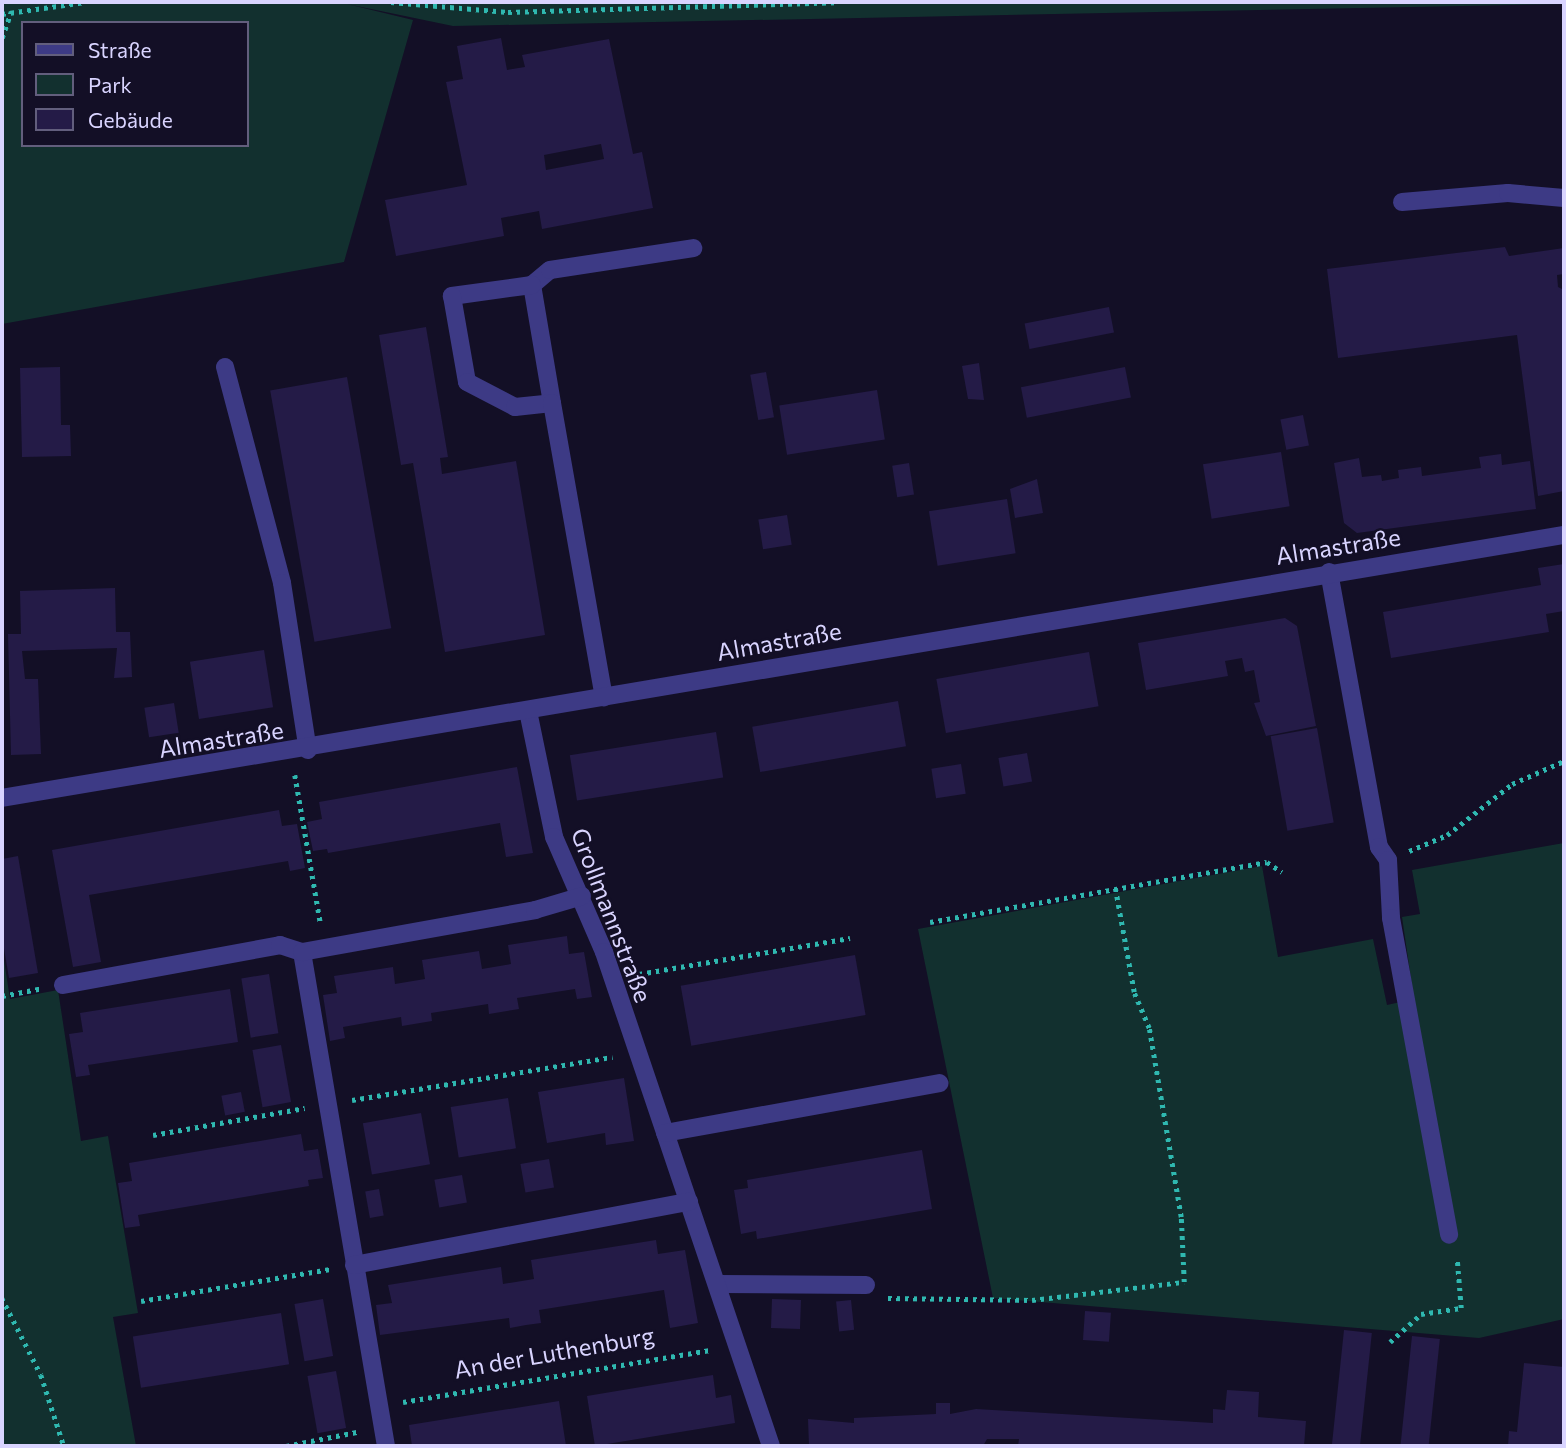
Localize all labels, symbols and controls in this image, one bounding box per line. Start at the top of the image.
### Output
legend [21,21,248,147]
text: Straße [88,37,152,62]
text: Park [88,72,132,97]
text: Gebäude [88,107,173,132]
street label: Almastraße [1274,522,1402,570]
street label: Almastraße [714,616,844,666]
street label: Almastraße [157,715,285,763]
street label: Grollmannstraße [566,824,658,1006]
street label: An der Luthenburg [452,1320,656,1384]

